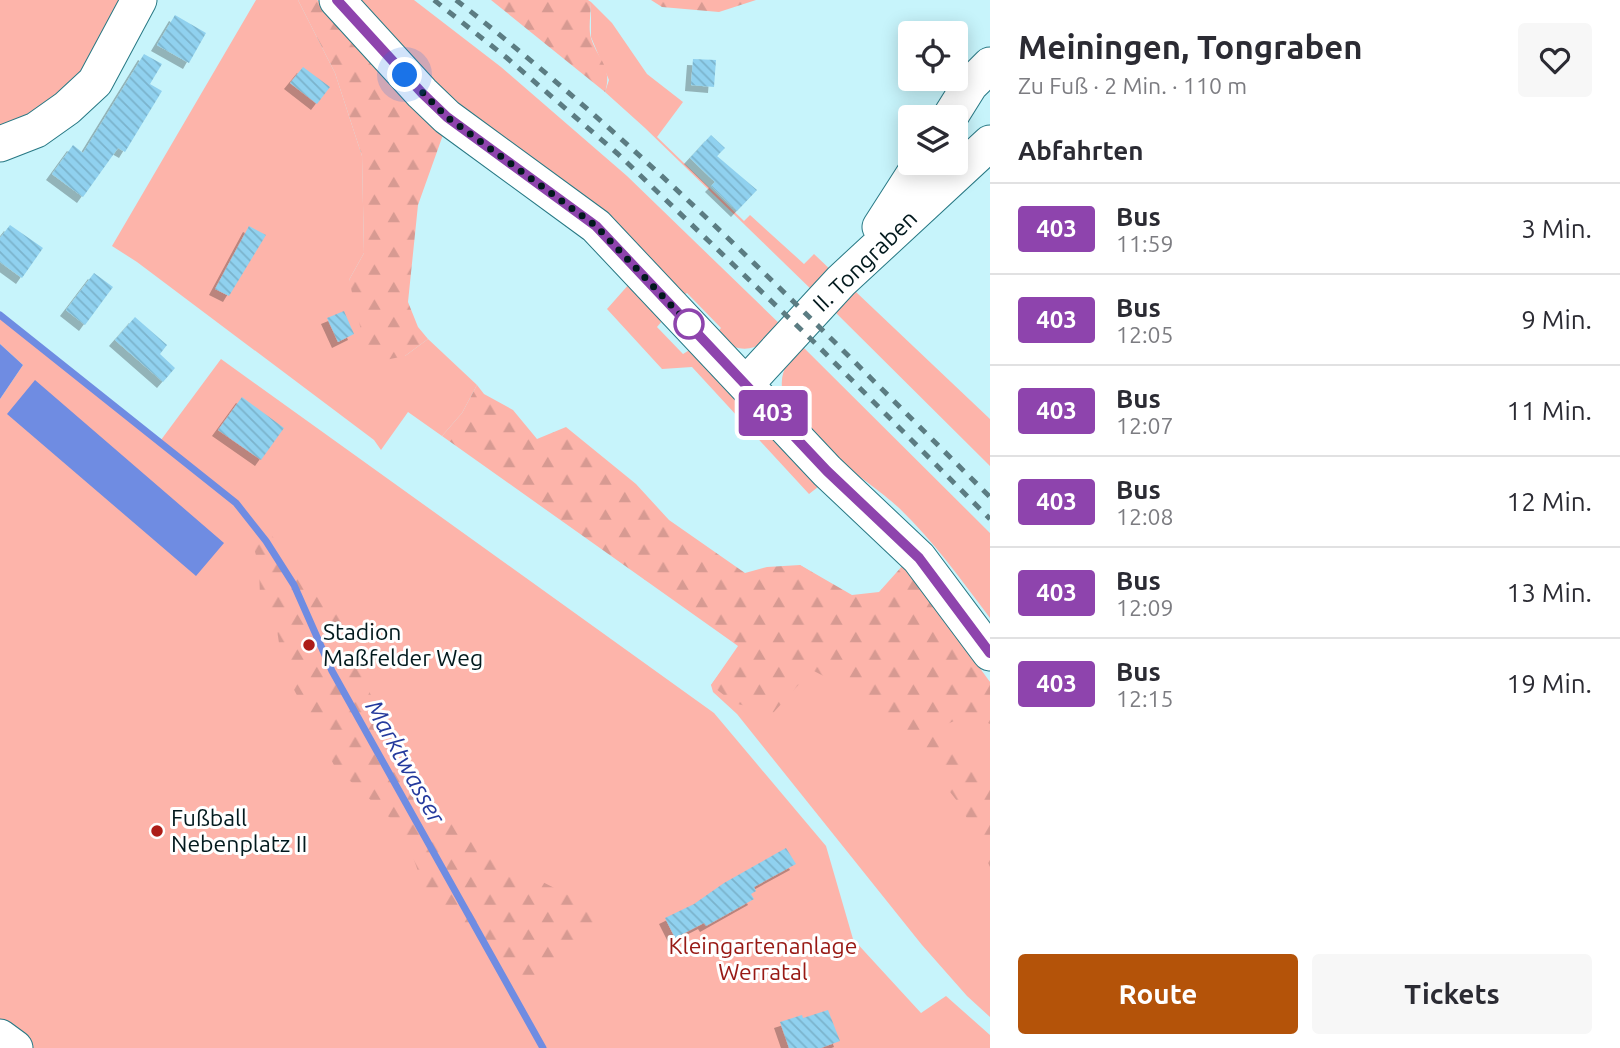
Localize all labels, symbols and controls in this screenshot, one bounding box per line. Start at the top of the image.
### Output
map controls [898,21,968,175]
button: locate [898,21,968,91]
button: heart [1518,23,1592,97]
text: Meiningen, Tongraben [1018,28,1363,65]
your location [387,57,422,92]
text: Zu Fuß · 2 Min. · 110 m [1018,73,1247,98]
button: layers [898,105,968,175]
text: Abfahrten [1018,136,1143,165]
text: Bus [1116,202,1161,231]
street label: II. Tongraben [808,205,922,316]
text: 3 Min. [1521,214,1592,243]
text: 403 [1036,215,1077,242]
text: 11:59 [1116,231,1174,256]
text: Bus [1116,293,1161,322]
text: 9 Min. [1521,305,1592,334]
text: 403 [1036,306,1077,333]
unlabelled marker [674,309,704,339]
text: 12:05 [1116,322,1174,347]
text: Bus [1116,384,1161,413]
line badge: 403 [733,390,813,436]
text: 11 Min. [1507,396,1592,425]
text: 403 [1036,397,1077,424]
text: 403 [753,399,793,426]
text: 12:07 [1116,413,1174,438]
text: Bus [1116,475,1161,504]
text: 12 Min. [1507,487,1592,516]
text: 403 [1036,488,1077,515]
text: 12:08 [1116,504,1174,529]
text: Bus [1116,566,1161,595]
text: 13 Min. [1507,578,1592,607]
text: 403 [1036,579,1077,606]
text: 12:09 [1116,595,1174,620]
place label: Stadion Maßfelder Weg [323,619,483,670]
marker: Stadion Maßfelder Weg [301,637,317,653]
text: Bus [1116,657,1161,686]
text: 19 Min. [1507,669,1592,698]
text: 403 [1036,670,1077,697]
text: 12:15 [1116,686,1174,711]
water label: Marktwasser [360,695,451,829]
place label: Fußball Nebenplatz II [171,805,307,856]
marker: Fußball Nebenplatz II [149,823,165,839]
park label: Kleingartenanlage Werratal [669,933,857,984]
button: Route [1018,954,1298,1034]
button: Tickets [1312,954,1592,1034]

